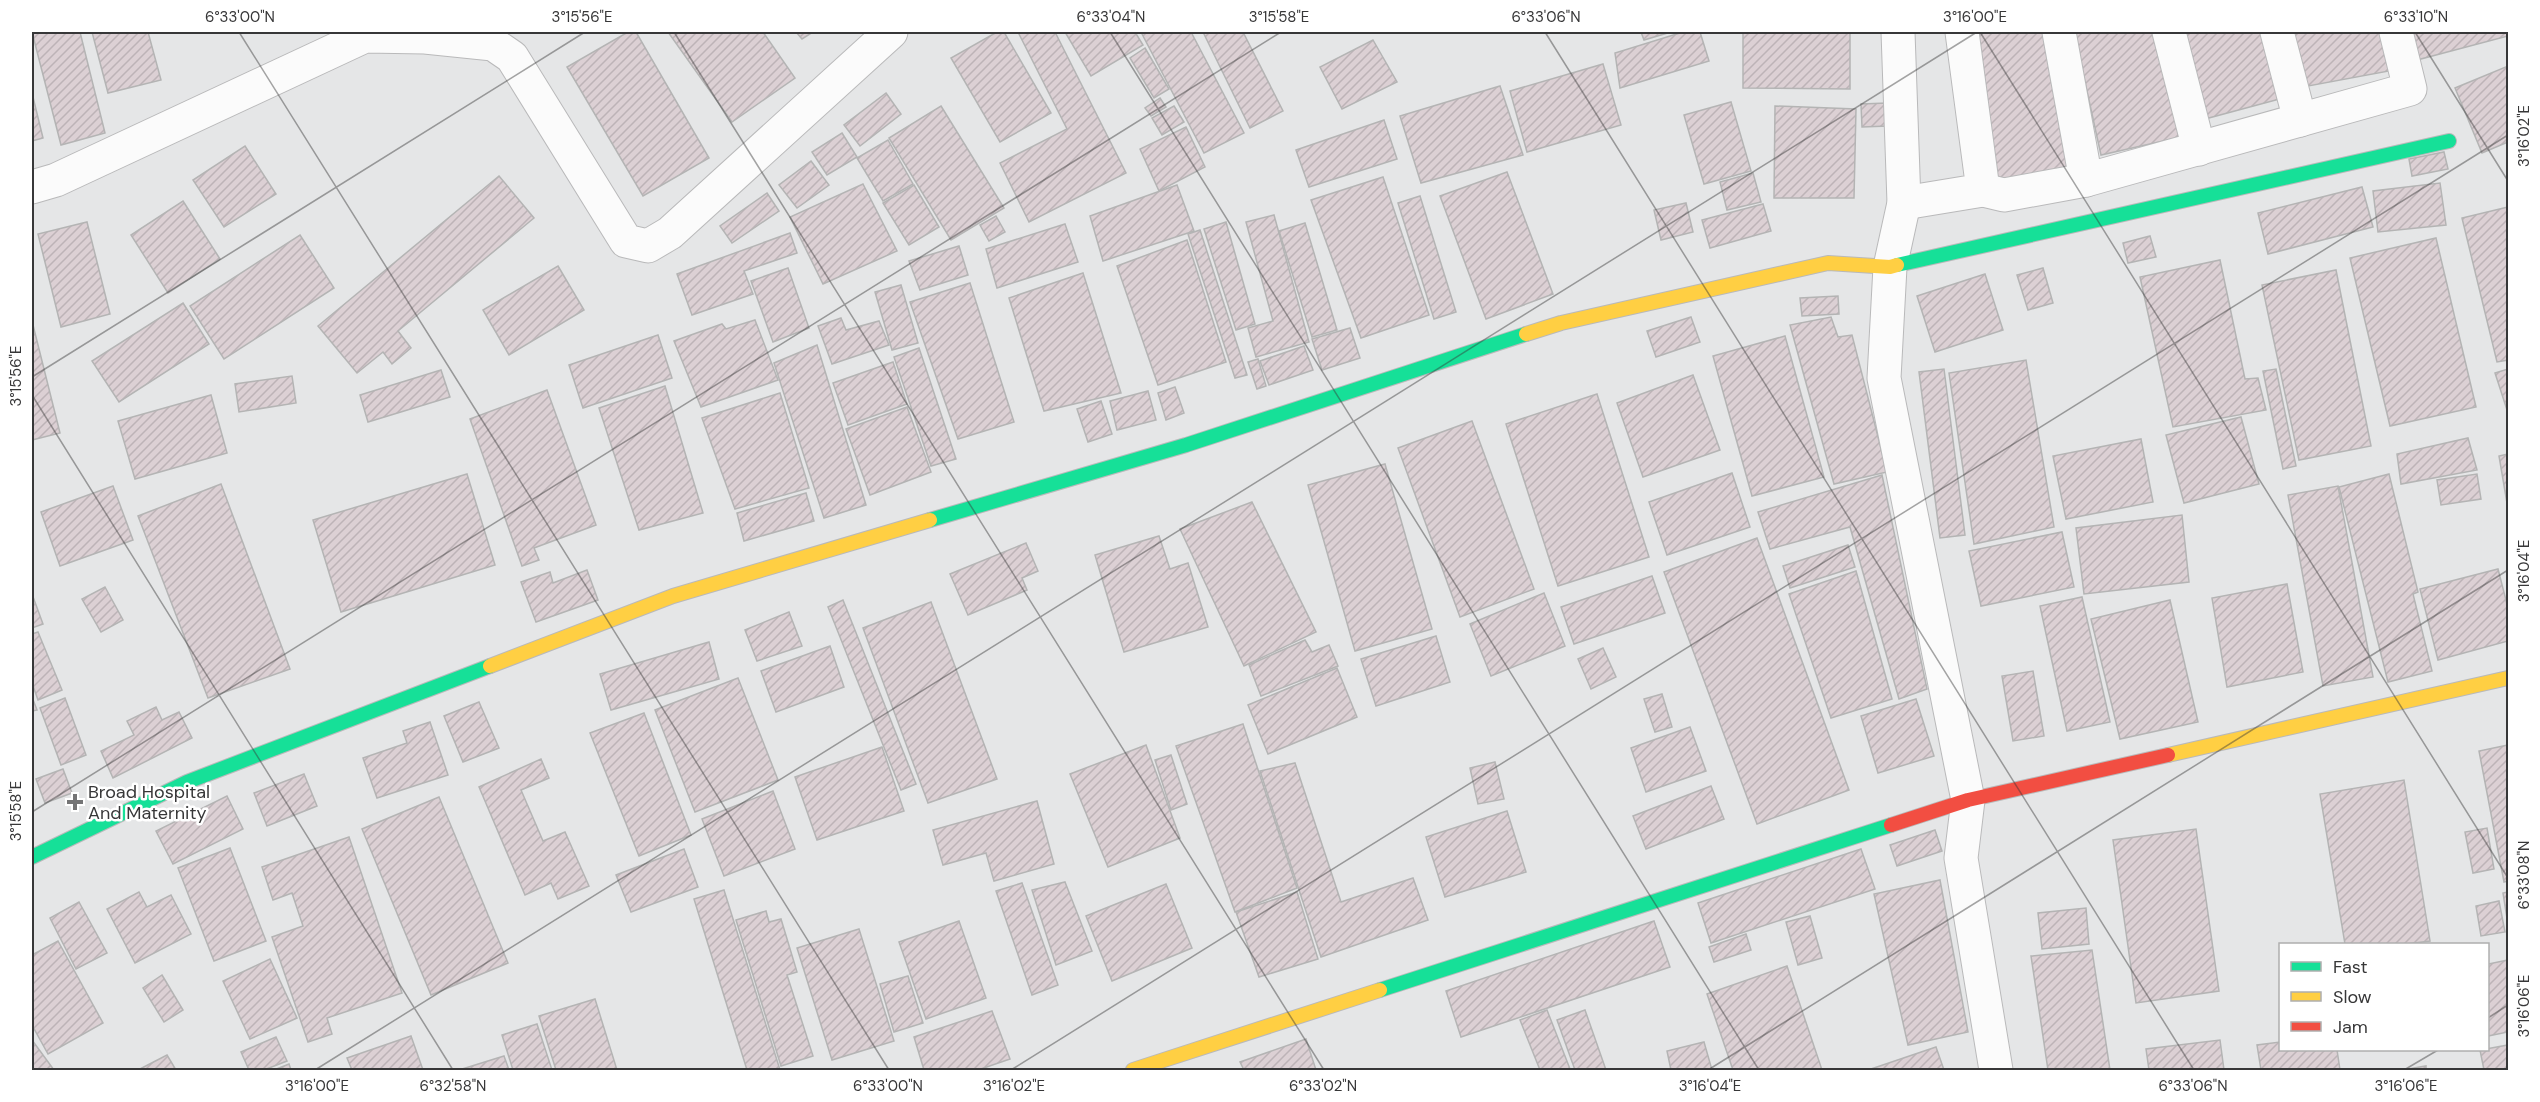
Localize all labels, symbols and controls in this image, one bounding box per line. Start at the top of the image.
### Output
text: 6°33'00"N [205,7,275,27]
text: 3°15'56"E [552,7,612,27]
text: 6°33'04"N [1077,7,1145,27]
text: 3°15'58"E [1249,7,1309,27]
text: 6°33'06"N [1511,7,1581,27]
text: 3°16'00"E [1943,7,2007,27]
text: 6°33'10"N [2384,7,2448,27]
text: 3°16'02"E [2514,105,2534,167]
text: 3°15'56"E [6,346,26,406]
text: 3°16'04"E [2514,540,2534,602]
place label: Broad Hospital And Maternity [88,780,210,825]
text: 3°15'58"E [6,781,26,841]
marker: Broad Hospital And Maternity [66,793,84,811]
text: 6°33'08"N [2514,841,2534,909]
legend [2279,943,2489,1051]
text: Fast [2333,955,2368,979]
text: 3°16'06"E [2514,974,2534,1038]
text: Slow [2333,985,2372,1009]
text: Jam [2333,1015,2368,1039]
text: 3°16'00"E [285,1076,349,1096]
text: 6°32'58"N [419,1076,487,1096]
text: 6°33'00"N [853,1076,923,1096]
text: 3°16'02"E [983,1076,1045,1096]
text: 6°33'02"N [1289,1076,1357,1096]
text: 3°16'04"E [1679,1076,1741,1096]
text: 6°33'06"N [2158,1076,2228,1096]
text: 3°16'06"E [2374,1076,2438,1096]

